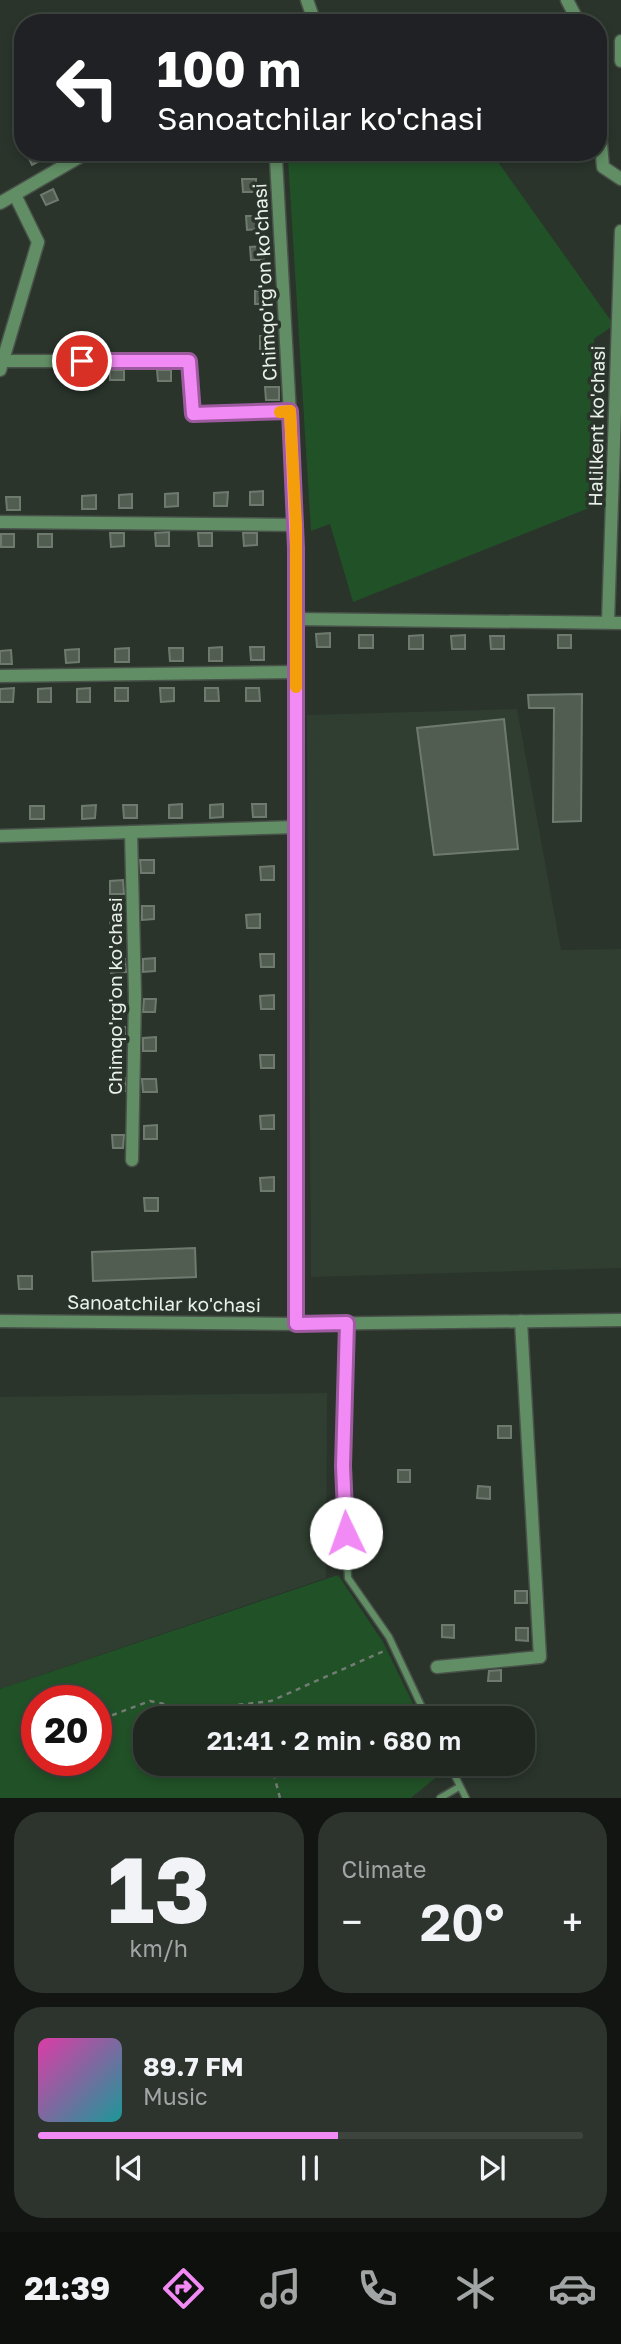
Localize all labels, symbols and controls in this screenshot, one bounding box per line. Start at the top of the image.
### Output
text: 100 m [157,39,301,98]
icon: left [42,42,133,133]
text: Sanoatchilar ko'chasi [157,99,483,137]
street label: Chimqo'rg'on ko'chasi [247,183,281,381]
pin [52,331,112,391]
icon: arrive [63,342,101,380]
street label: Halilkent ko'chasi [583,345,609,507]
street label: Chimqo'rg'on ko'chasi [103,897,126,1095]
street label: Sanoatchilar ko'chasi [67,1290,261,1316]
position arrow [309,1496,383,1570]
speed limit sign: 20 [21,1685,112,1776]
text: 21:41 · 2 min · 680 m [207,1725,461,1756]
text: 13 [108,1834,210,1943]
text: Climate [342,1855,426,1883]
text: 20° [420,1890,505,1952]
text: − [342,1899,362,1944]
text: + [562,1899,583,1944]
text: km/h [129,1934,188,1962]
text: 89.7 FM [143,2051,244,2082]
text: Music [143,2082,208,2110]
icon: previous [110,2149,148,2187]
icon: pause [291,2149,329,2187]
icon: next [473,2149,511,2187]
icon: directions [159,2264,208,2313]
icon: music [256,2264,305,2313]
icon: phone [353,2264,402,2313]
icon: climate [451,2264,500,2313]
icon: car [548,2264,597,2313]
text: 21:39 [24,2269,110,2307]

